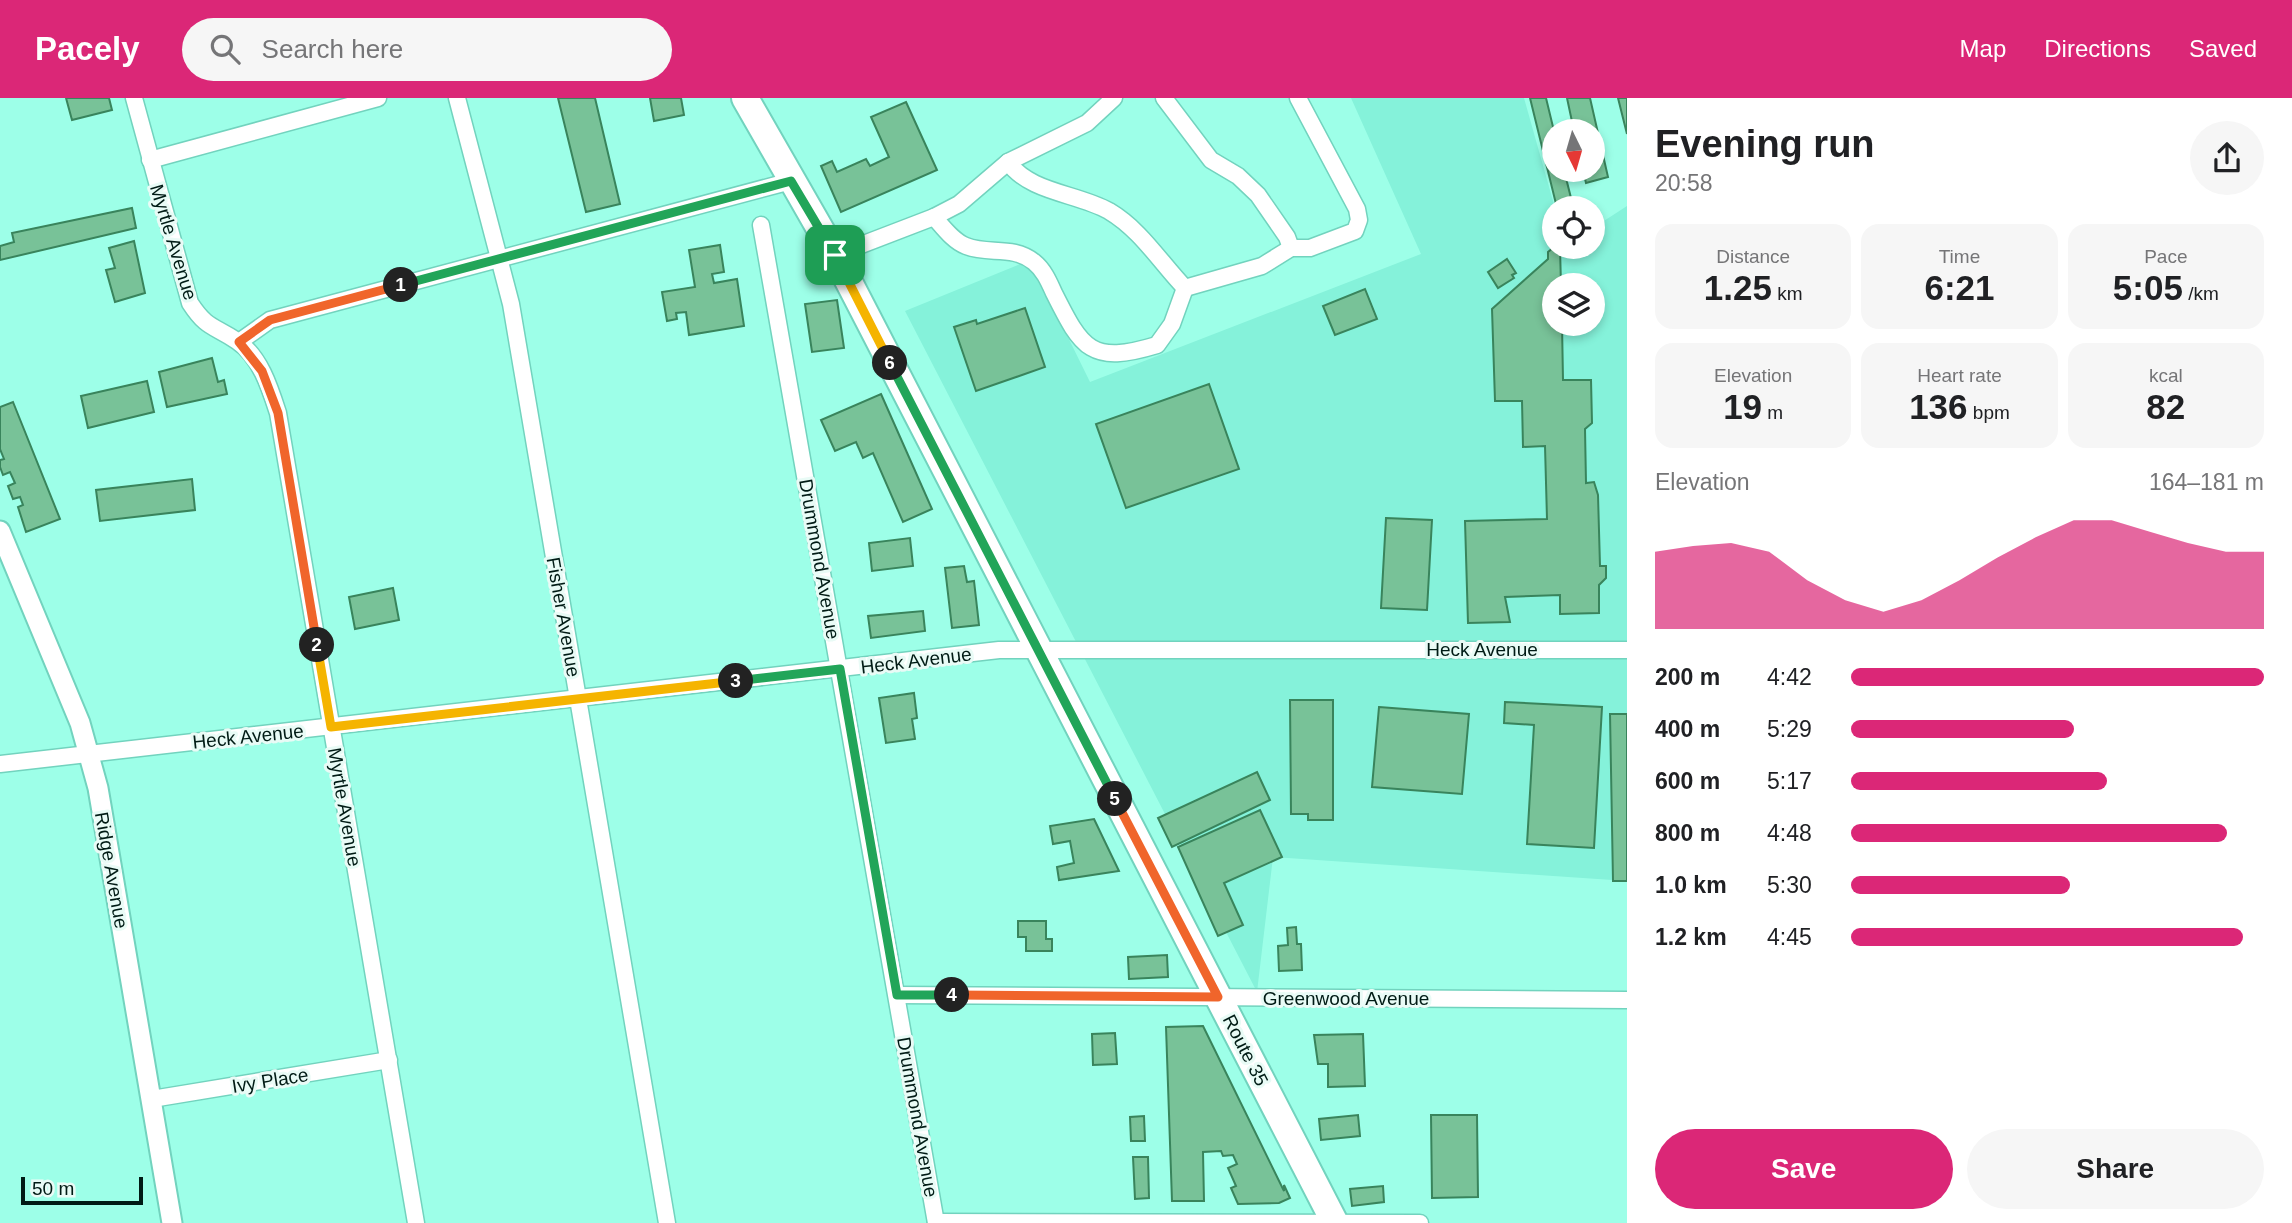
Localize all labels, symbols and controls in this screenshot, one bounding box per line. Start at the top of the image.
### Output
search box [182,18,672,81]
text: Pacely [35,30,140,67]
icon: search [206,30,244,68]
text: Search here [262,34,403,64]
text: Map [1960,35,2006,62]
text: Directions [2044,35,2151,62]
text: Saved [2189,35,2257,62]
north arrow [1542,119,1605,182]
map controls [1542,119,1605,336]
button: share [2190,121,2264,195]
text: Evening run [1655,123,1875,165]
text: 20:58 [1655,170,1713,196]
street label: Myrtle Avenue [146,182,201,303]
button: locate [1542,196,1605,259]
pin [805,225,865,285]
icon: arrive [816,236,854,274]
text: Distance [1716,246,1790,267]
text: Time [1939,246,1980,267]
text: Pace [2144,246,2187,267]
pin: 1 [384,268,418,302]
text: 1.25 [1704,268,1772,307]
text: 6:21 [1924,268,1995,307]
text: 5:05 [2113,268,2183,307]
button: layers [1542,273,1605,336]
text: 1 [395,274,406,295]
text: km [1772,283,1803,304]
text: /km [2183,283,2219,304]
pin: 6 [872,345,908,380]
text: 6 [884,352,895,373]
text: Elevation [1714,365,1792,386]
text: Heart rate [1917,365,2002,386]
text: kcal [2149,365,2183,386]
text: 19 [1723,387,1762,426]
text: 136 [1909,387,1968,426]
text: 82 [2146,387,2185,426]
text: m [1762,402,1783,423]
text: bpm [1968,402,2010,423]
text: Elevation [1655,469,1750,495]
text: 164–181 m [2149,469,2264,495]
street label: Drummond Avenue [795,477,844,641]
street label: Fisher Avenue [543,556,584,679]
pin: 2 [300,628,334,662]
text: 2 [311,634,322,655]
street label: Heck Avenue [1426,639,1538,660]
street label: Heck Avenue [859,643,973,678]
pin: 3 [718,664,754,698]
text: 200 m [1655,664,1720,690]
text: 4:42 [1767,664,1812,690]
text: 3 [730,670,741,691]
text: 400 m [1655,716,1720,742]
text: 5:29 [1767,716,1812,742]
street label: Heck Avenue [191,720,305,753]
street label: Myrtle Avenue [324,746,365,868]
text: 600 m [1655,768,1720,794]
text: 5:17 [1767,768,1812,794]
pin: 5 [1098,782,1132,816]
text: 5 [1109,788,1120,809]
street label: Ridge Avenue [91,810,132,930]
text: 800 m [1655,820,1720,846]
text: 4:48 [1767,820,1812,846]
text: 1.0 km [1655,872,1727,898]
text: 5:30 [1767,872,1812,898]
text: 1.2 km [1655,924,1727,950]
text: 4:45 [1767,924,1812,950]
pin: 4 [934,978,970,1012]
text: 4 [946,984,957,1005]
street label: Greenwood Avenue [1263,988,1429,1009]
street label: Route 35 [1219,1011,1272,1089]
street label: Drummond Avenue [893,1035,942,1199]
street label: Ivy Place [230,1064,310,1097]
button: Save [1655,1129,1953,1209]
button: Share [1967,1129,2264,1209]
scale bar [21,1174,144,1206]
text: 50 m [32,1178,74,1199]

